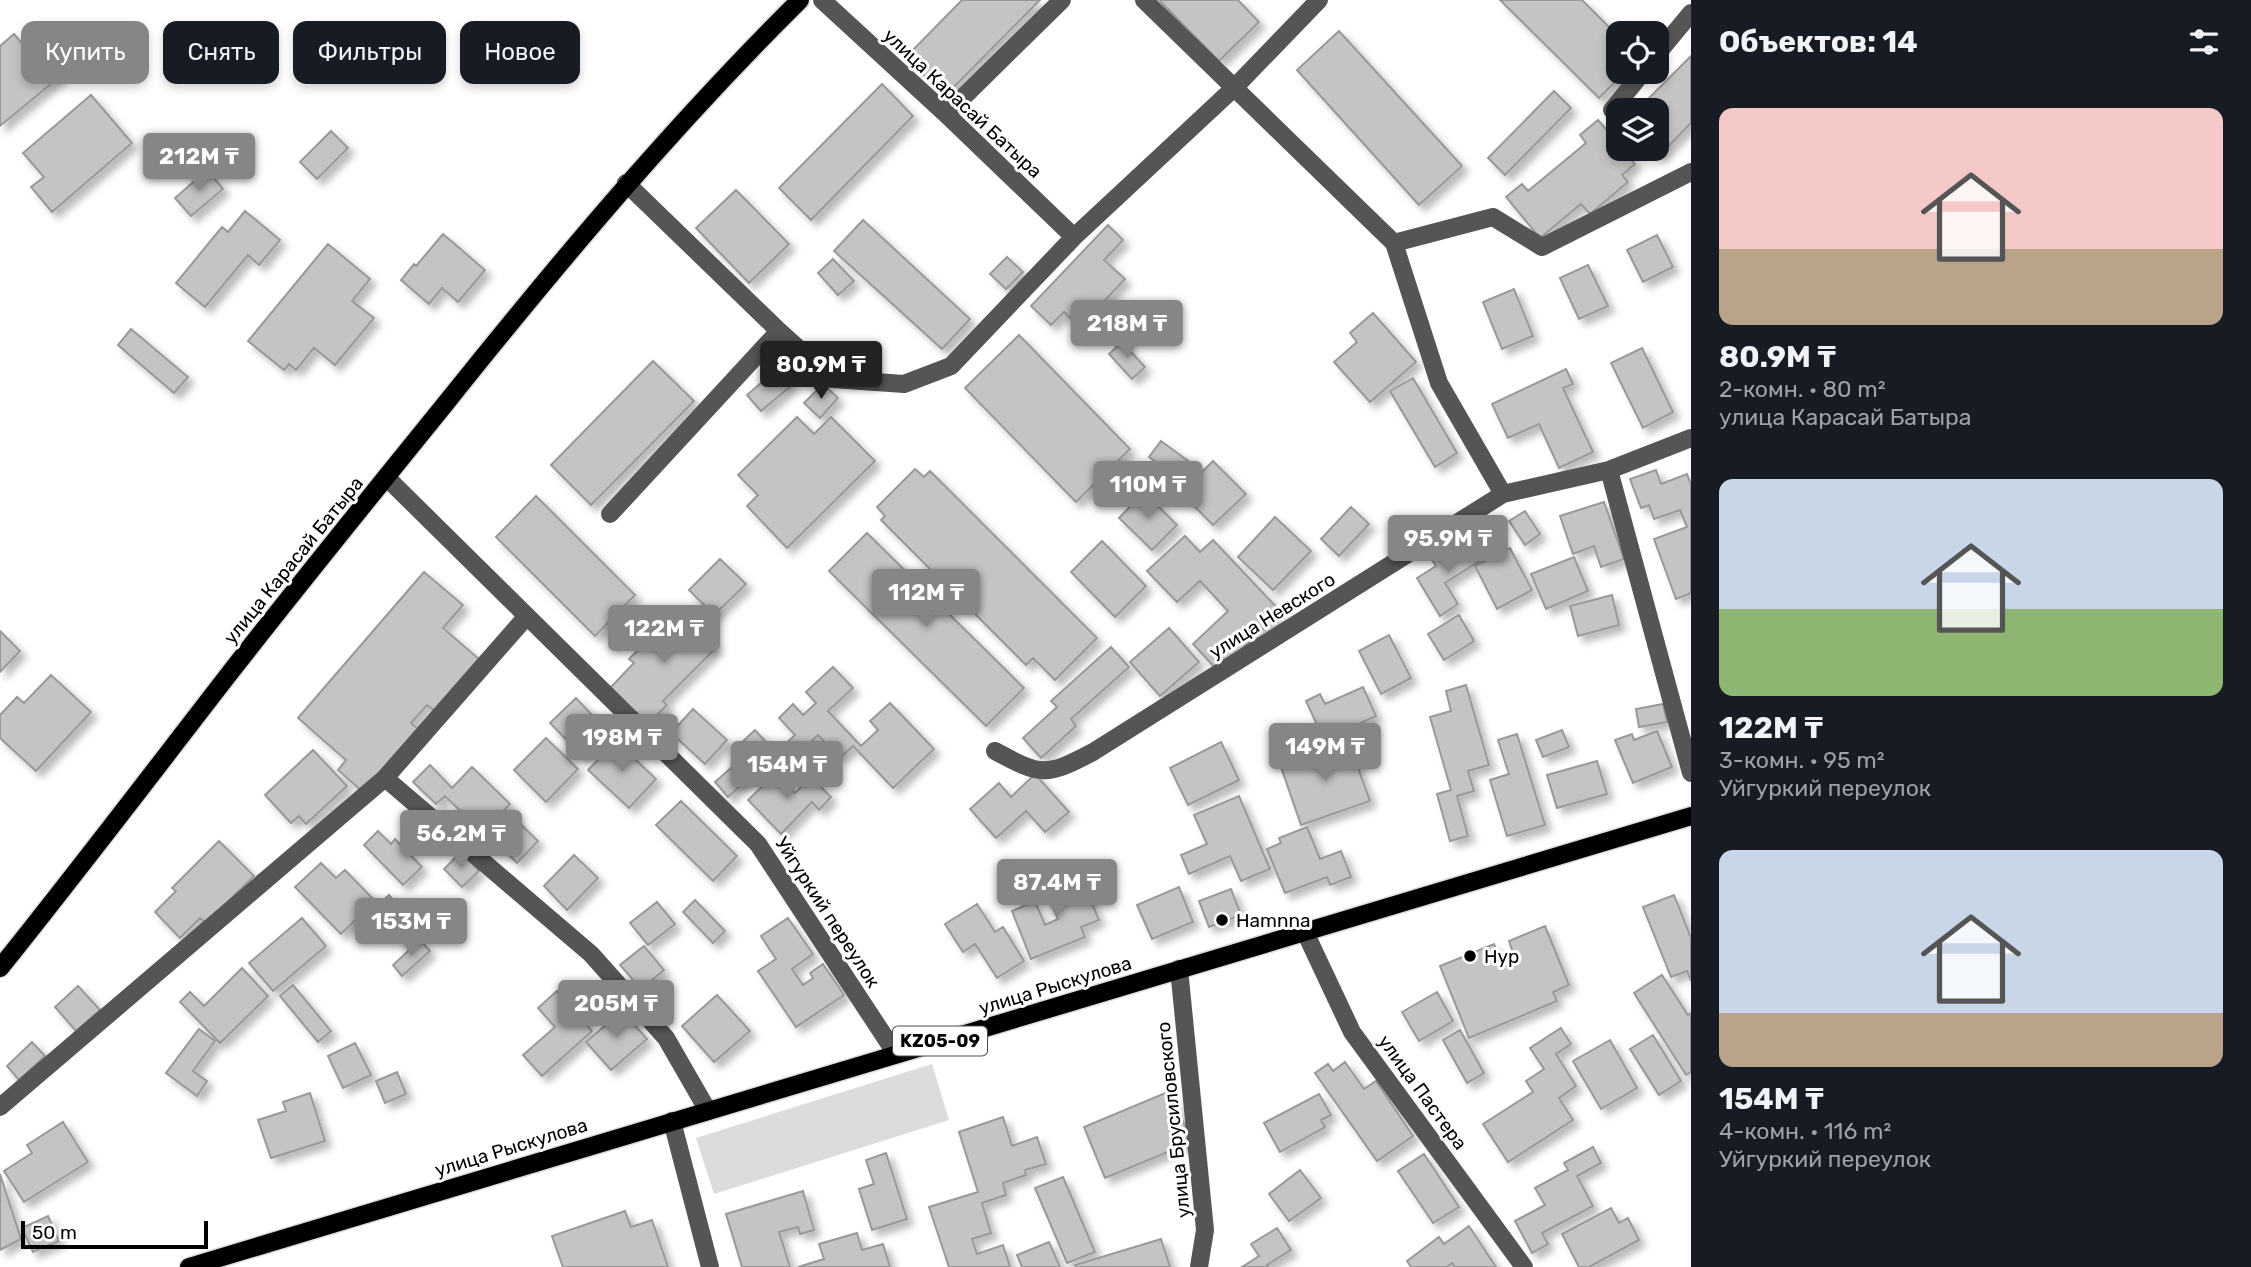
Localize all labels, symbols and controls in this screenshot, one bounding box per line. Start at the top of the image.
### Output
chip: Купить [21,21,149,84]
chip: Снять [163,21,279,84]
chip: Фильтры [293,21,446,84]
chip: Новое [460,21,580,84]
map controls [1606,21,1669,161]
button: locate [1606,21,1669,84]
icon: filters [2185,23,2223,61]
street label: улица Карасай Батыра [879,24,1047,183]
text: Объектов: 14 [1719,24,1918,60]
button: layers [1606,98,1669,161]
pin: 212M ₸ [142,134,256,193]
text: 212M ₸ [159,142,239,170]
icon: home [1908,154,2034,280]
pin: 218M ₸ [1070,300,1184,360]
text: 218M ₸ [1087,309,1167,337]
text: 80.9M ₸ [1719,339,1836,375]
pin: 80.9M ₸ [756,342,886,401]
text: 80.9M ₸ [776,350,866,378]
text: 2-комн. · 80 m² [1719,375,1886,403]
text: улица Карасай Батыра [1719,403,1972,431]
pin: 110M ₸ [1091,462,1205,521]
text: 110M ₸ [1110,470,1186,498]
street label: улица Карасай Батыра [219,472,368,649]
pin: 95.9M ₸ [1383,516,1513,575]
text: 95.9M ₸ [1404,524,1492,552]
icon: home [1908,525,2034,651]
street label: улица Невского [1205,567,1339,663]
pin: 112M ₸ [869,570,983,629]
text: 112M ₸ [888,578,964,606]
pin: 122M ₸ [607,606,721,665]
text: 122M ₸ [624,614,704,642]
text: 122M ₸ [1719,710,1823,746]
pin: 198M ₸ [565,714,679,774]
text: 198M ₸ [582,723,662,751]
pin: 149M ₸ [1268,724,1382,783]
text: 149M ₸ [1285,732,1365,760]
pin: 154M ₸ [730,742,844,801]
text: 3-комн. · 95 m² [1719,746,1885,774]
text: 154M ₸ [747,750,827,778]
text: Уйгуркий переулок [1719,774,1931,802]
pin: 56.2M ₸ [396,810,526,870]
text: 56.2M ₸ [416,819,506,847]
street label: Уйгуркий переулок [770,833,885,992]
pin: 87.4M ₸ [992,860,1122,919]
text: 87.4M ₸ [1013,868,1101,896]
icon: home [1908,896,2034,1022]
pin: 153M ₸ [354,898,468,958]
text: 153M ₸ [371,907,451,935]
place label: Hamnna [1236,909,1310,932]
marker: Hamnna [1214,912,1230,928]
place label: Hyp [1484,945,1519,968]
marker: Hyp [1462,948,1478,964]
street label: улица Рыскулова [976,951,1134,1020]
pin: 205M ₸ [559,981,673,1040]
text: 205M ₸ [574,989,658,1017]
street label: улица Брусиловского [1152,1021,1195,1219]
road number: KZ05-09 [893,1026,987,1056]
street label: улица Пастера [1373,1031,1472,1154]
text: 154M ₸ [1719,1081,1824,1117]
street label: улица Рыскулова [432,1113,590,1182]
text: 4-комн. · 116 m² [1719,1117,1891,1145]
text: Уйгуркий переулок [1719,1145,1931,1173]
scale bar [21,1218,208,1250]
text: 50 m [32,1221,77,1244]

